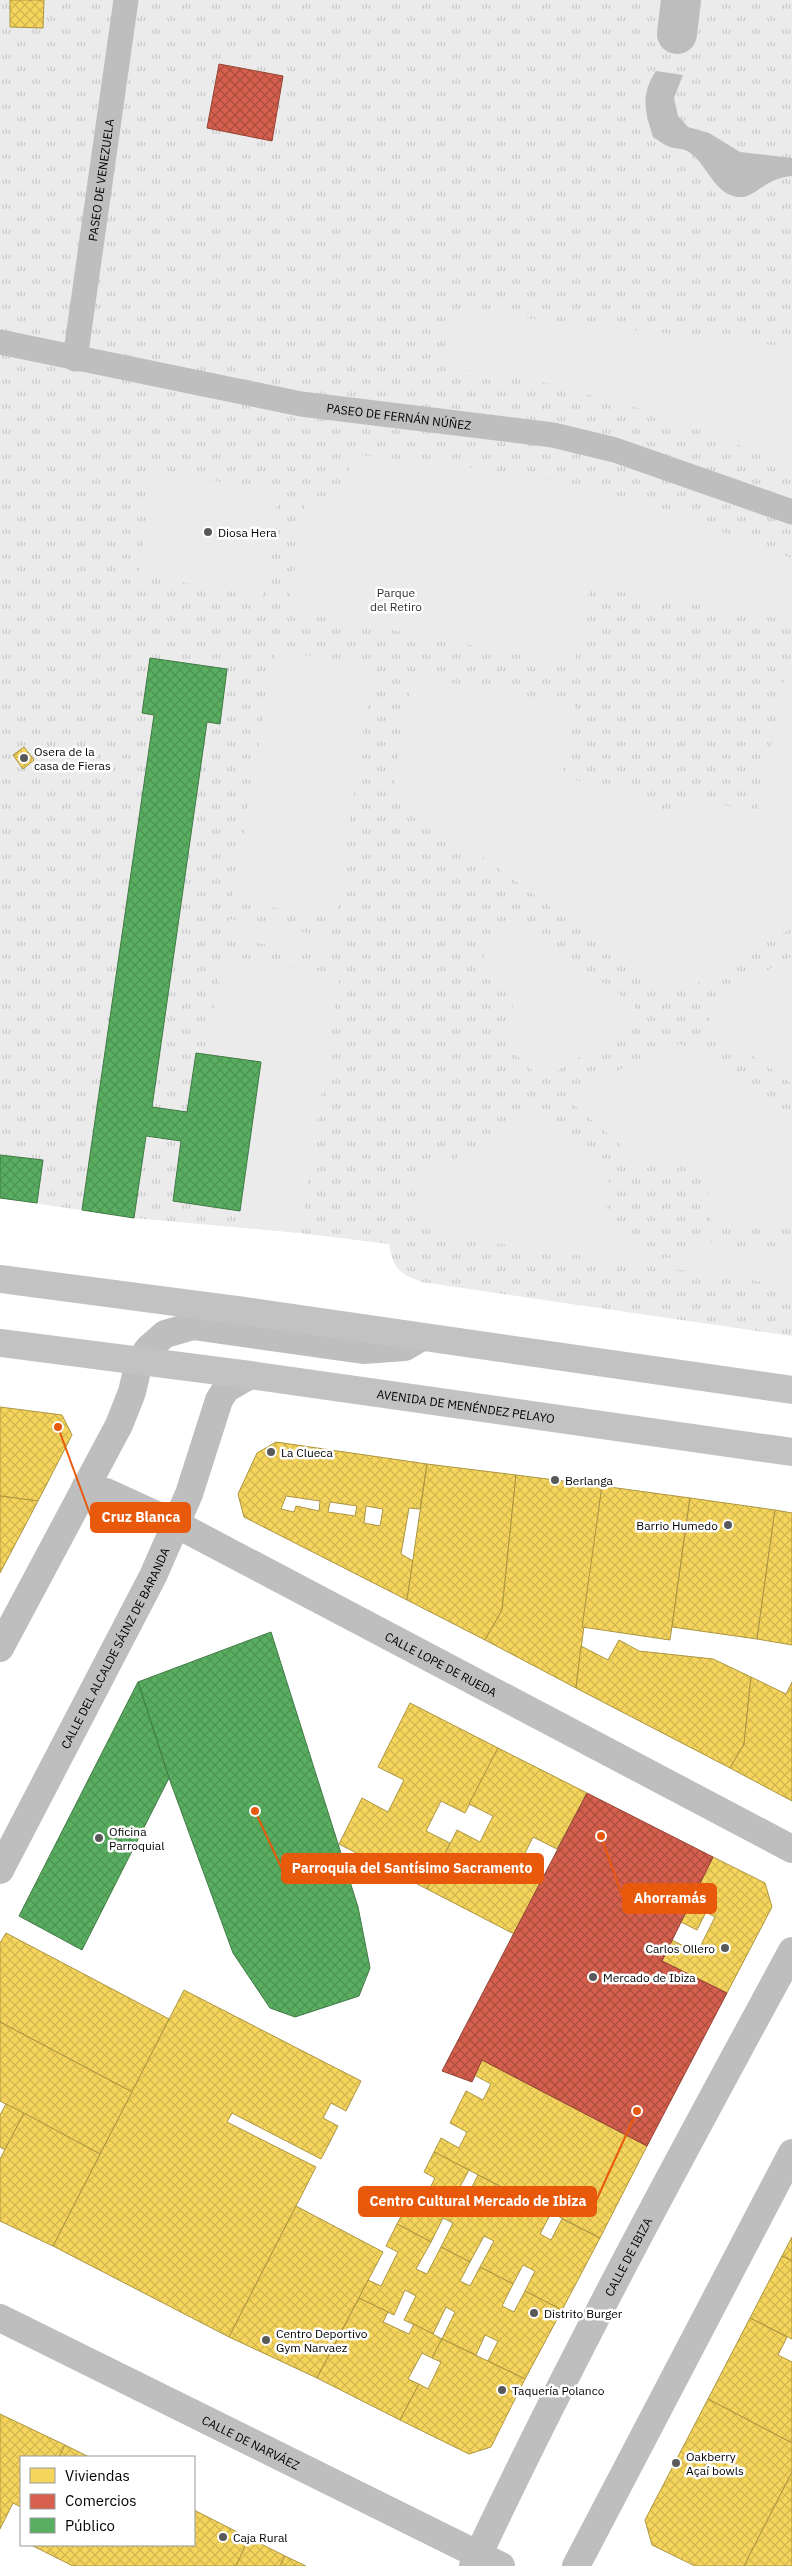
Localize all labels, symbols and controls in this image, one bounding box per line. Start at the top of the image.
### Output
street label: PASEO DE VENEZUELA [84,117,117,242]
street label: PASEO DE FERNÁN NÚÑEZ [326,400,472,432]
place label: Diosa Hera [218,525,277,540]
marker: Diosa Hera [202,526,214,538]
park label: Parque del Retiro [370,585,422,614]
place label: Osera de la casa de Fieras [34,744,111,773]
marker: Osera de la casa de Fieras [18,752,30,764]
street label: AVENIDA DE MENÉNDEZ PELAYO [376,1386,556,1426]
place label: La Clueca [281,1445,333,1460]
marker: La Clueca [265,1446,277,1458]
place label: Berlanga [565,1473,614,1488]
marker: Berlanga [549,1474,561,1486]
callout: Cruz Blanca [91,1503,190,1532]
text: Cruz Blanca [102,1508,180,1526]
place label: Barrio Humedo [636,1518,718,1533]
marker: Barrio Humedo [722,1519,734,1531]
street label: CALLE DEL ALCALDE SÁINZ DE BARANDA [57,1545,172,1751]
street label: CALLE LOPE DE RUEDA [382,1628,500,1700]
place label: Oficina Parroquial [109,1824,164,1853]
marker: Oficina Parroquial [93,1832,105,1844]
callout: Parroquia del Santísimo Sacramento [282,1854,543,1883]
text: Parroquia del Santísimo Sacramento [292,1859,532,1877]
callout: Ahorramás [623,1884,716,1913]
text: Ahorramás [634,1889,706,1907]
place label: Carlos Ollero [645,1941,715,1956]
marker: Carlos Ollero [719,1942,731,1954]
place label: Mercado de Ibiza [603,1970,696,1985]
marker: Mercado de Ibiza [587,1971,599,1983]
callout: Centro Cultural Mercado de Ibiza [359,2187,596,2216]
text: Centro Cultural Mercado de Ibiza [369,2192,587,2210]
street label: CALLE DE IBIZA [601,2214,655,2299]
place label: Distrito Burger [544,2306,623,2321]
marker: Distrito Burger [528,2307,540,2319]
place label: Centro Deportivo Gym Narvaez [276,2326,368,2355]
marker: Centro Deportivo Gym Narvaez [260,2334,272,2346]
place label: Taquería Polanco [512,2383,605,2398]
marker: Taquería Polanco [496,2384,508,2396]
street label: CALLE DE NARVÁEZ [200,2412,302,2473]
place label: Oakberry Açaí bowls [686,2449,744,2478]
legend [20,2456,195,2546]
marker: Oakberry Açaí bowls [670,2457,682,2469]
text: Viviendas [65,2466,130,2485]
text: Comercios [65,2491,136,2510]
text: Público [65,2516,115,2535]
place label: Caja Rural [233,2530,288,2545]
marker: Caja Rural [217,2531,229,2543]

